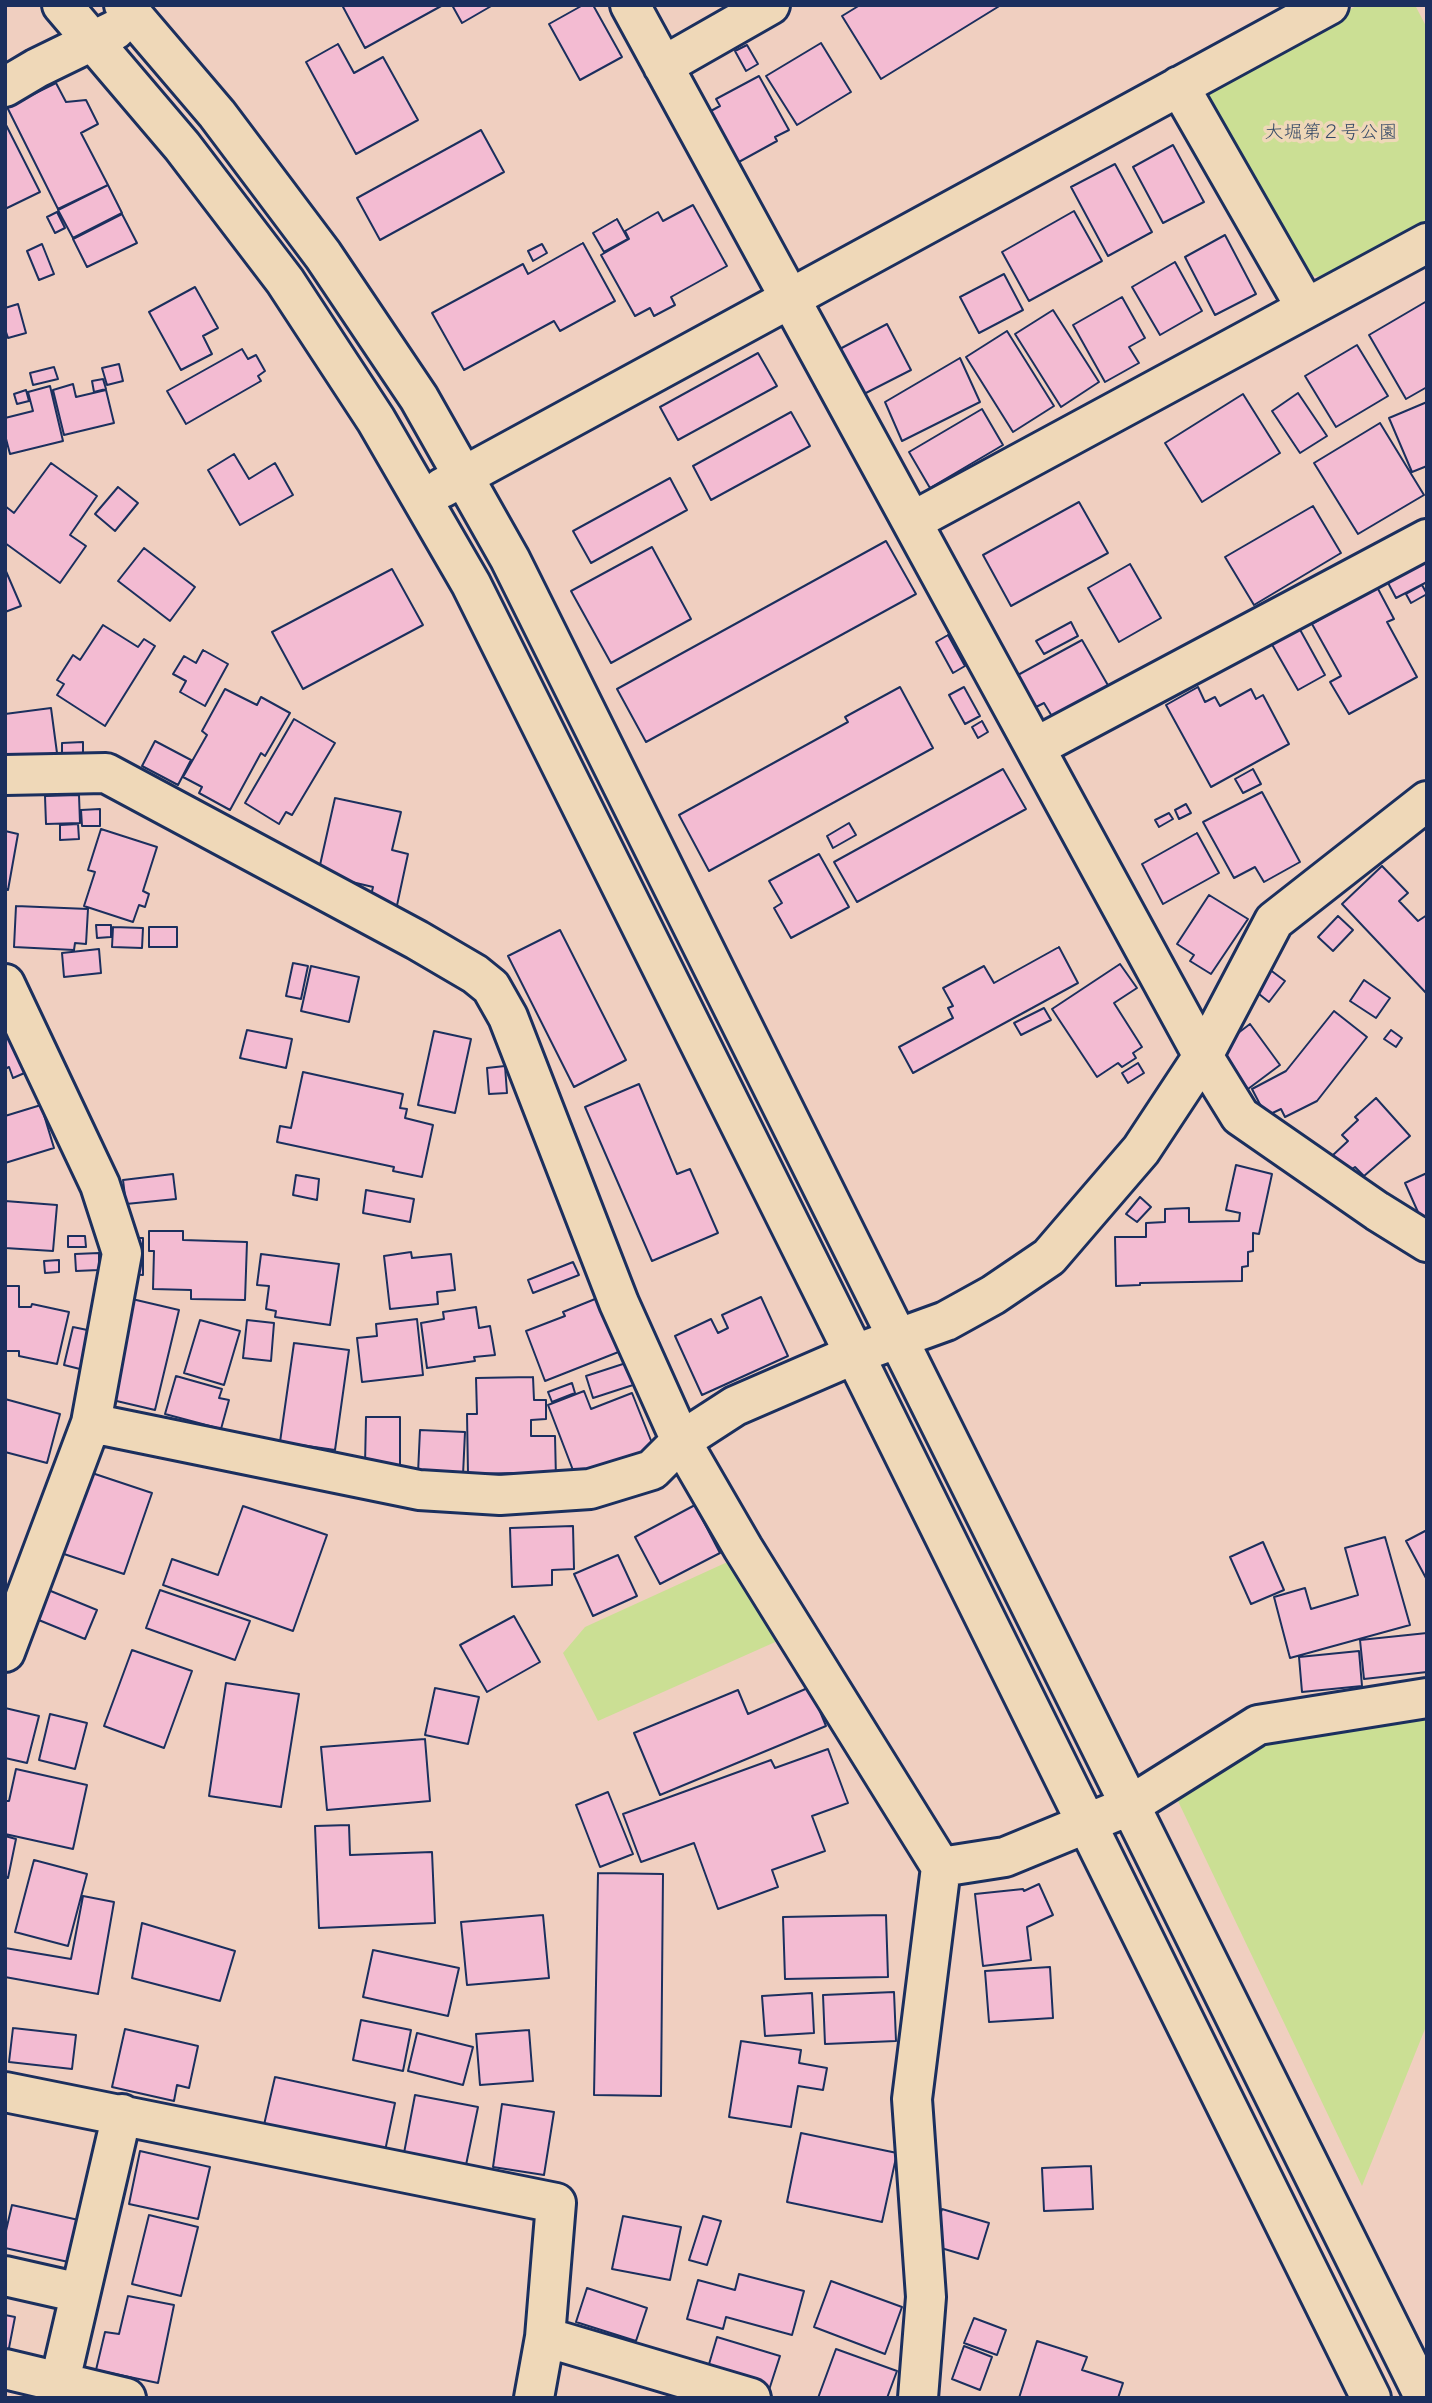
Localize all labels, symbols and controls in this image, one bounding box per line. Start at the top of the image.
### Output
park label: 大堀第２号公園 [1265,121,1397,143]

